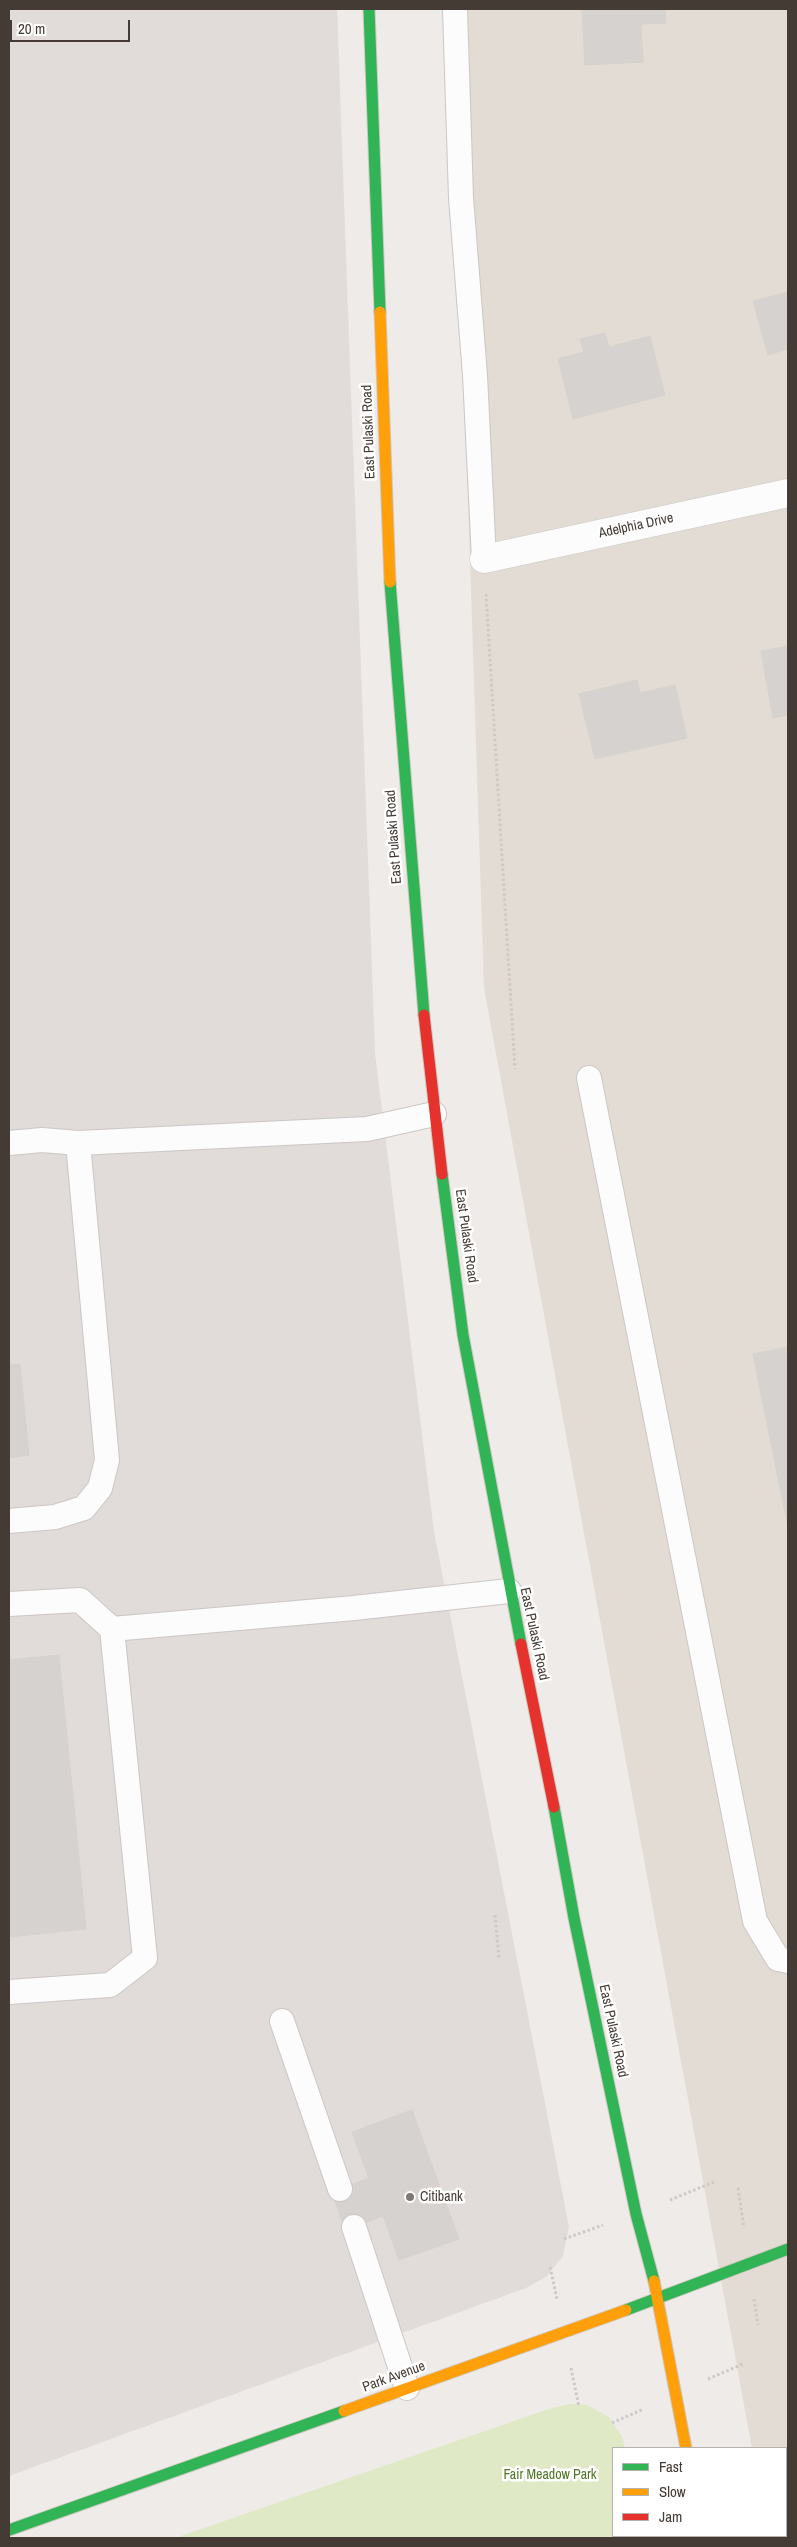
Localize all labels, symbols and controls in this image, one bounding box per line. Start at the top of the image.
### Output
scale bar [12,10,132,42]
text: 20 m [18,18,45,39]
street label: East Pulaski Road [359,385,379,479]
street label: Adelphia Drive [597,510,675,542]
street label: East Pulaski Road [382,789,406,885]
street label: East Pulaski Road [451,1188,481,1284]
street label: East Pulaski Road [516,1586,552,1682]
street label: East Pulaski Road [595,1983,631,2079]
place label: Citibank [420,2189,463,2205]
marker: Citibank [404,2191,416,2203]
street label: Park Avenue [360,2358,428,2396]
legend [612,2447,787,2537]
text: Fast [659,2456,682,2477]
park label: Fair Meadow Park [503,2467,597,2483]
text: Slow [659,2481,686,2502]
text: Jam [659,2506,682,2527]

